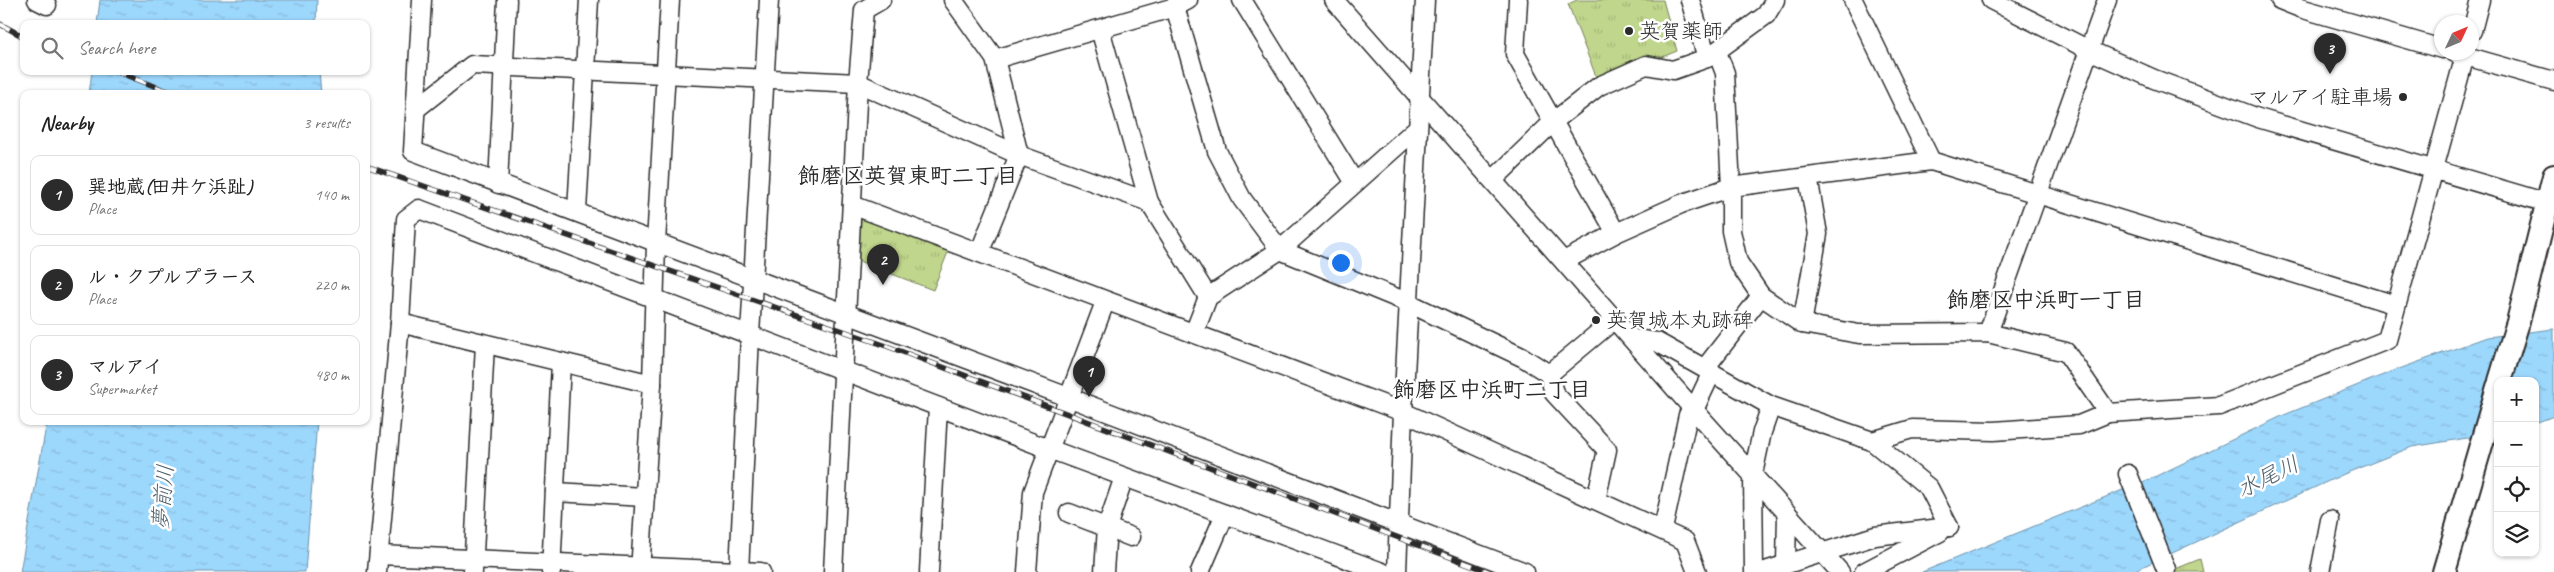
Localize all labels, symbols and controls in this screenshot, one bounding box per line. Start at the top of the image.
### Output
north arrow [2434,15,2479,60]
place label: 英賀薬師 [1639,18,1723,44]
search box [20,20,370,75]
marker: 英賀薬師 [1623,25,1635,37]
pin: 3 [2314,33,2346,74]
icon: search [38,34,66,62]
text: Search here [78,36,155,60]
place label: マルアイ駐車場 [2248,84,2393,110]
marker: マルアイ駐車場 [2397,91,2409,103]
text: Nearby [40,110,93,136]
text: 3 results [303,113,350,133]
district label: 飾磨区英賀東町二丁目 [798,162,1018,190]
text: 巽地蔵(田井ケ浜趾) [88,175,253,199]
text: 1 [53,185,61,205]
text: 140 m [315,185,349,205]
text: Place [88,199,116,219]
pin: 2 [867,244,899,285]
your location [1328,250,1354,276]
text: ル・クプルプラース [88,265,257,289]
text: 2 [53,275,61,295]
text: 220 m [315,275,349,295]
district label: 飾磨区中浜町一丁目 [1947,286,2145,314]
text: Place [88,289,116,309]
place label: 英賀城本丸跡碑 [1606,307,1753,333]
marker: 英賀城本丸跡碑 [1590,314,1602,326]
text: マルアイ [88,355,162,379]
pin: 1 [1073,356,1105,397]
text: 3 [53,365,61,385]
text: 480 m [315,365,349,385]
district label: 飾磨区中浜町二丁目 [1393,376,1591,404]
map controls [2494,377,2539,557]
button: + [2494,377,2539,422]
text: Supermarket [88,379,156,399]
button: − [2494,422,2539,467]
water label: 水尾川 [2232,450,2304,504]
water label: 夢前川 [146,463,180,531]
button: locate [2494,467,2539,512]
button: layers [2494,512,2539,557]

